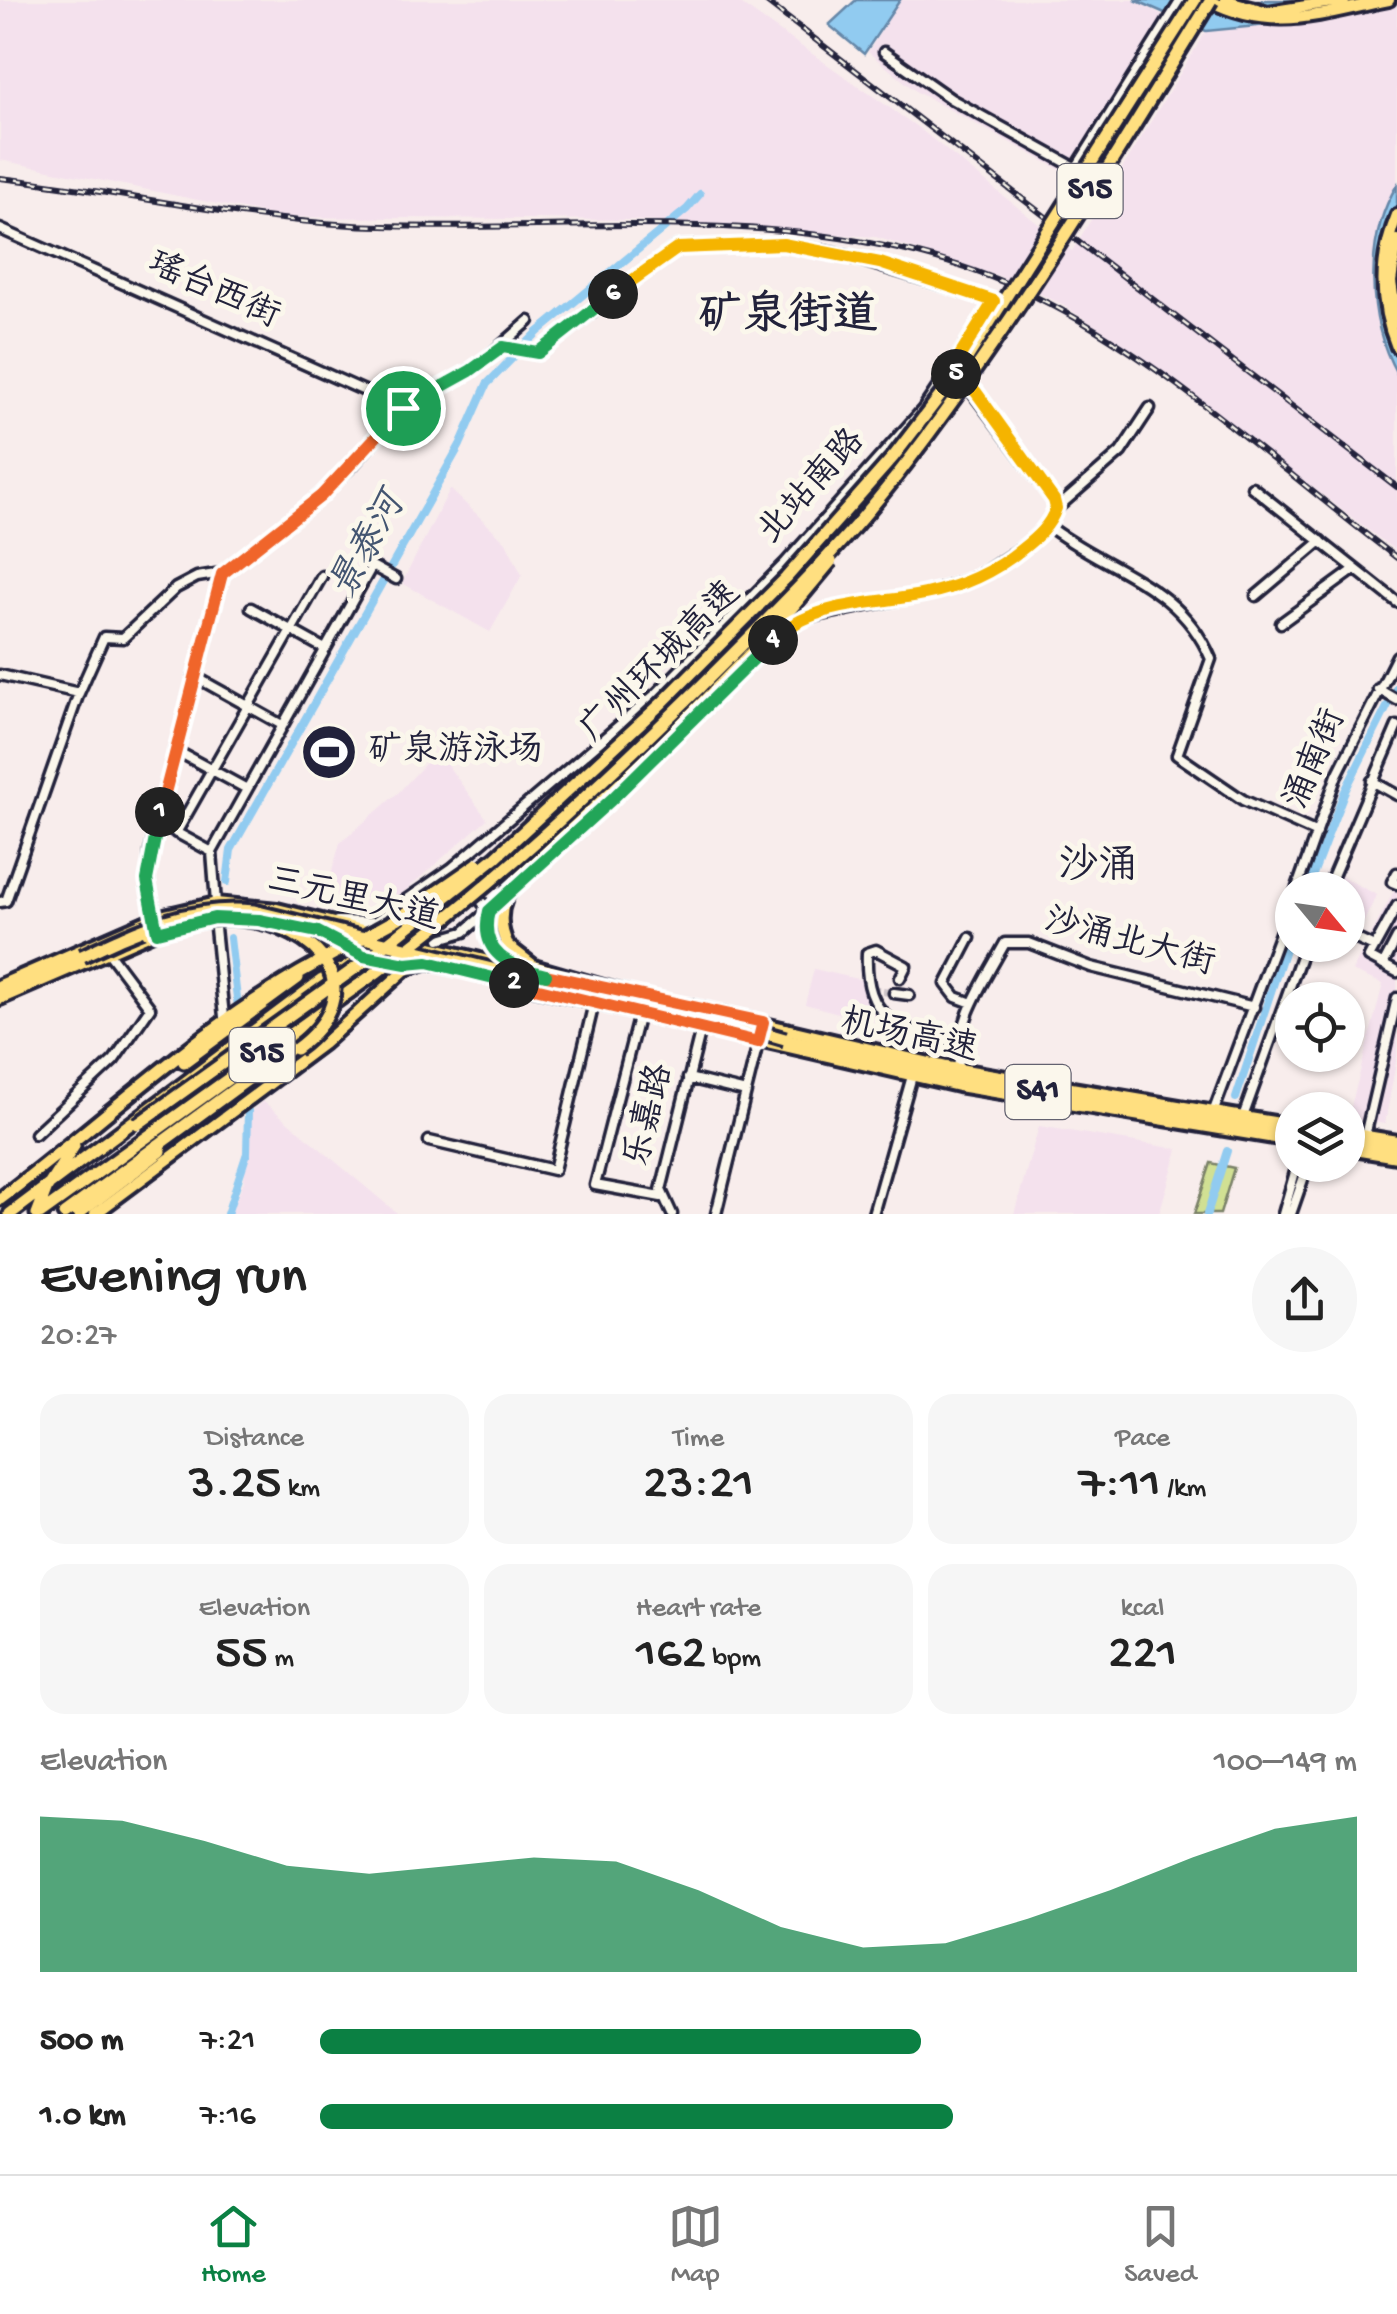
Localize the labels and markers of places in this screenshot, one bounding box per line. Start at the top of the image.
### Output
pin: 6 [588,269,638,319]
pin: 5 [931,349,981,399]
pin [361,366,446,451]
pin: 4 [748,615,798,665]
sports icon: 矿泉游泳场 [299,722,359,782]
place label: 矿泉游泳场 [368,729,543,773]
pin: 1 [135,787,185,837]
pin: 2 [489,958,539,1008]

